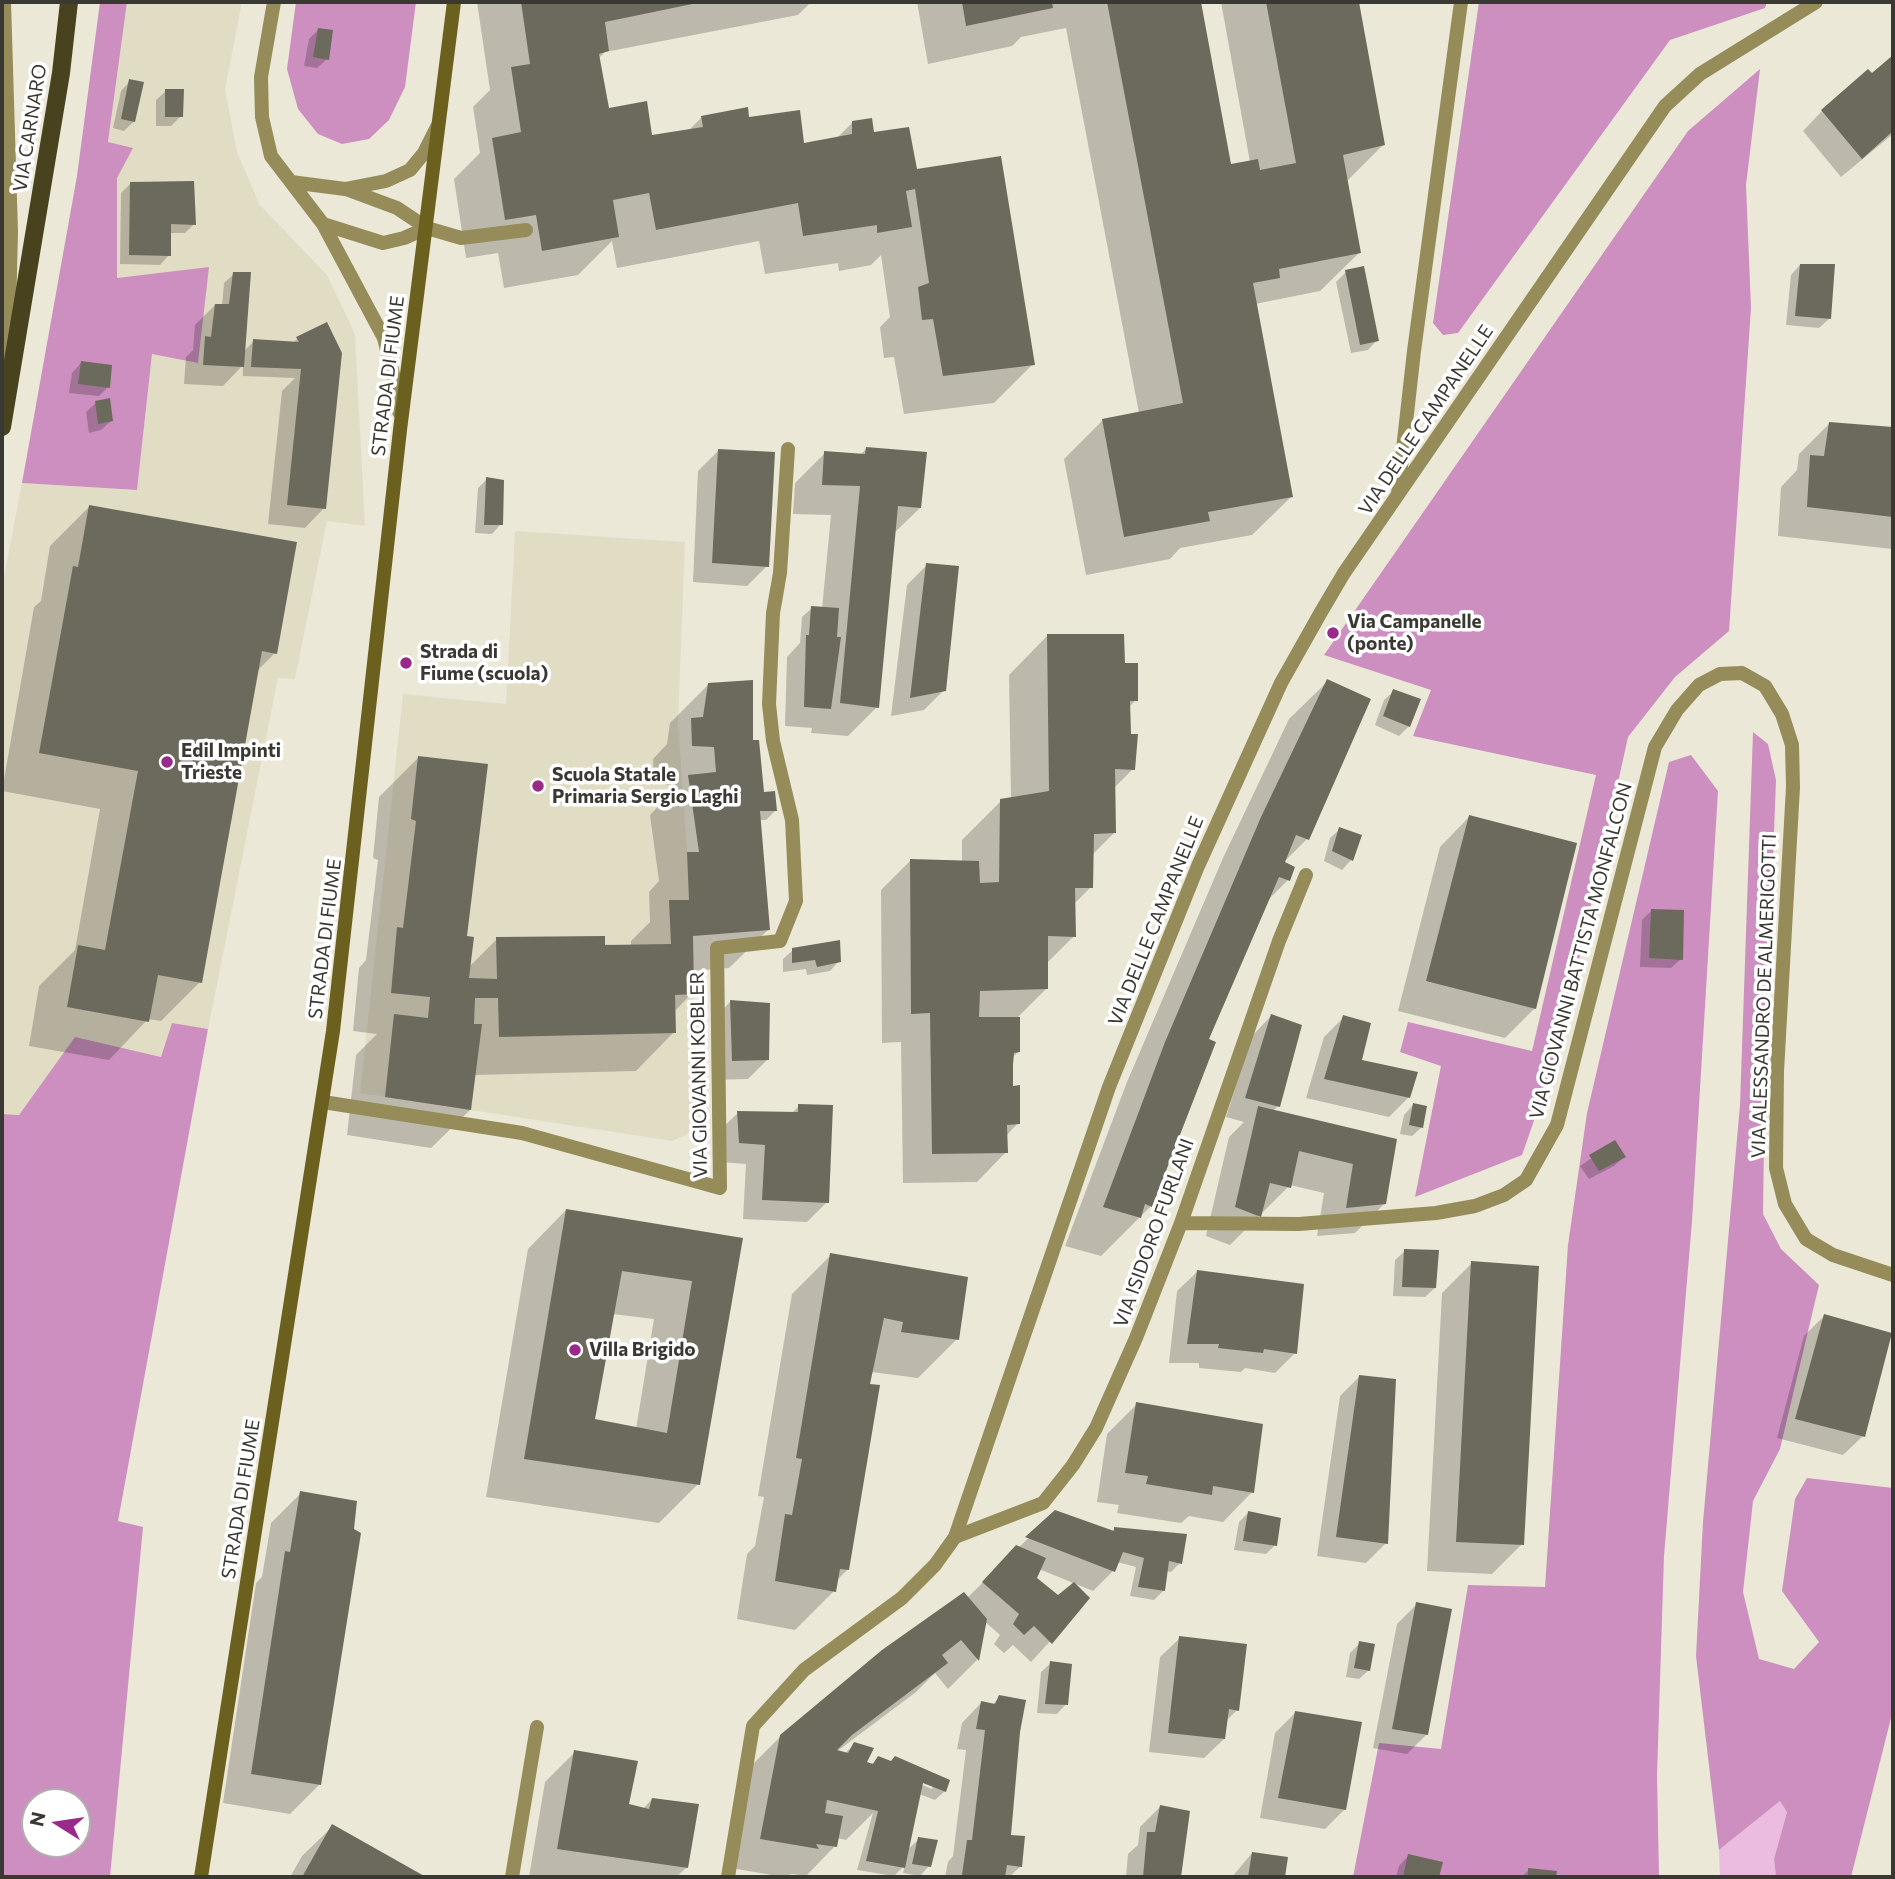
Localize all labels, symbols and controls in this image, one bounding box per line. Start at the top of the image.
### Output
street label: VIA CARNARO [9,62,51,194]
street label: STRADA DI FIUME [367,295,409,457]
street label: VIA DELLE CAMPANELLE [1354,321,1498,519]
place label: Via Campanelle (ponte) [1347,611,1482,655]
marker: Via Campanelle (ponte) [1325,625,1341,641]
place label: Strada di Fiume (scuola) [420,641,548,685]
marker: Strada di Fiume (scuola) [398,655,414,671]
place label: Edil Impinti Trieste [181,740,281,784]
marker: Edil Impinti Trieste [159,754,175,770]
place label: Scuola Statale Primaria Sergio Laghi [552,764,739,808]
marker: Scuola Statale Primaria Sergio Laghi [530,778,546,794]
street label: VIA GIOVANNI BATTISTA MONFALCON [1525,780,1637,1122]
street label: VIA DELLE CAMPANELLE [1103,813,1209,1029]
street label: VIA ALESSANDRO DE ALMERIGOTTI [1747,833,1781,1159]
street label: STRADA DI FIUME [304,858,346,1020]
street label: VIA GIOVANNI KOBLER [686,972,712,1178]
street label: VIA ISIDORO FURLANI [1109,1136,1199,1330]
place label: Villa Brigido [589,1339,696,1361]
marker: Villa Brigido [567,1342,583,1358]
street label: STRADA DI FIUME [217,1418,265,1580]
north arrow [21,1788,91,1858]
text: N [24,1810,50,1828]

